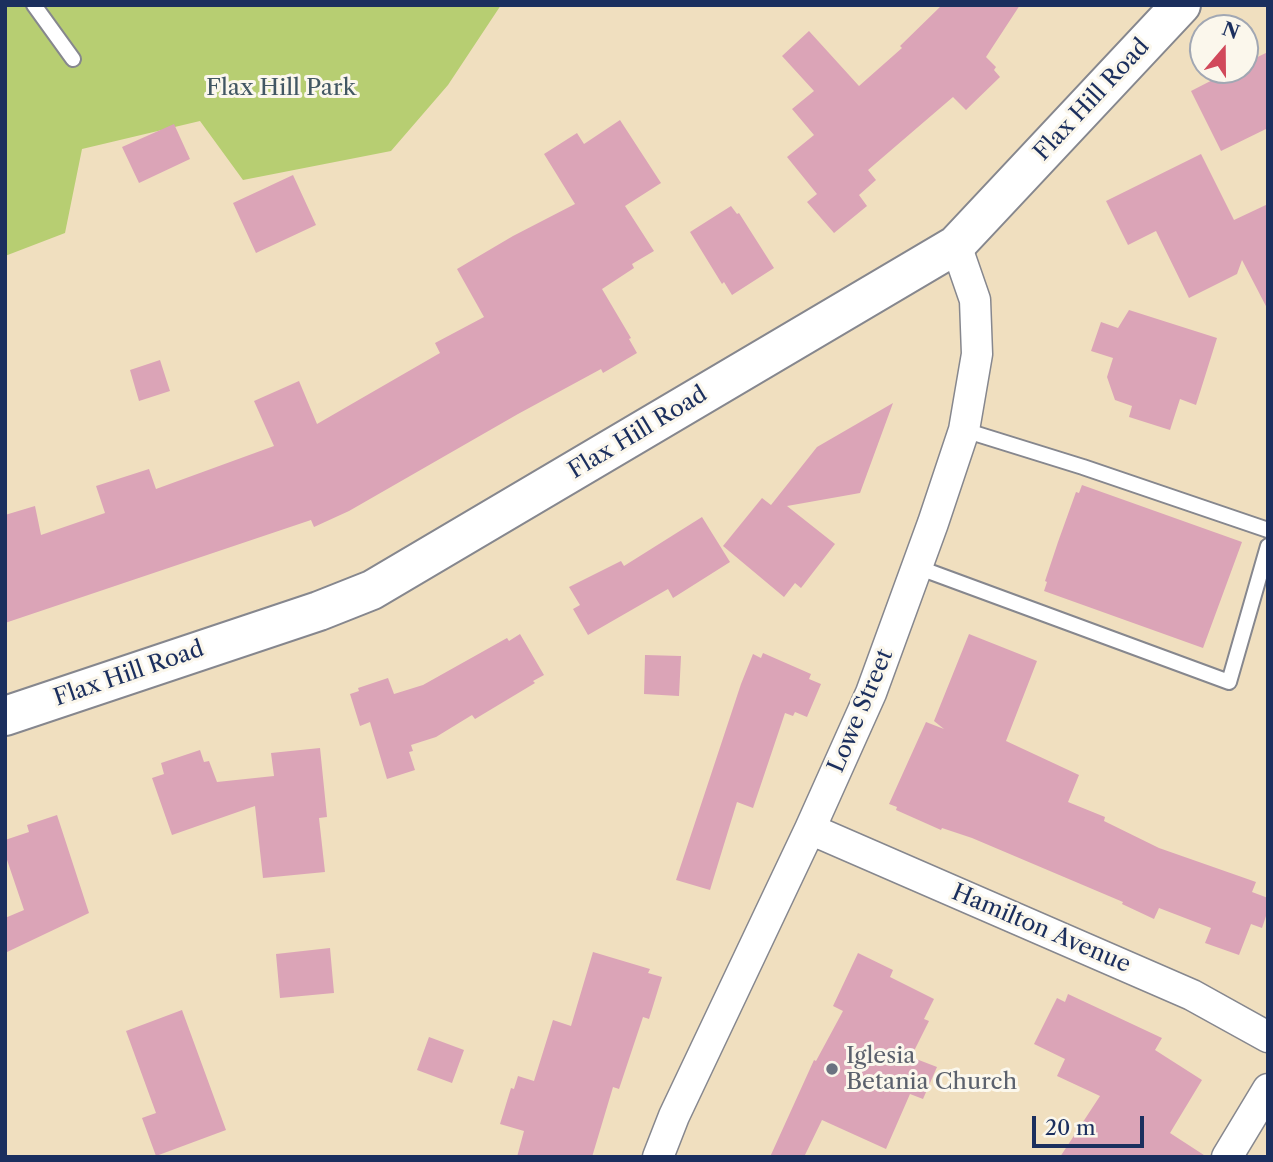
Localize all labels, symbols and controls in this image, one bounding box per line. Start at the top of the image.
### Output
north arrow [1189,14,1259,84]
text: N [1219,17,1242,44]
street label: Flax Hill Road [1028,33,1156,167]
park label: Flax Hill Park [206,74,356,102]
street label: Flax Hill Road [564,381,712,485]
street label: Flax Hill Road [50,635,208,713]
street label: Lowe Street [823,645,899,777]
street label: Hamilton Avenue [948,879,1134,979]
place label: Iglesia Betania Church [846,1042,1017,1096]
marker: Iglesia Betania Church [824,1061,840,1077]
scale bar [1035,1102,1147,1146]
text: 20 m [1045,1115,1096,1140]

